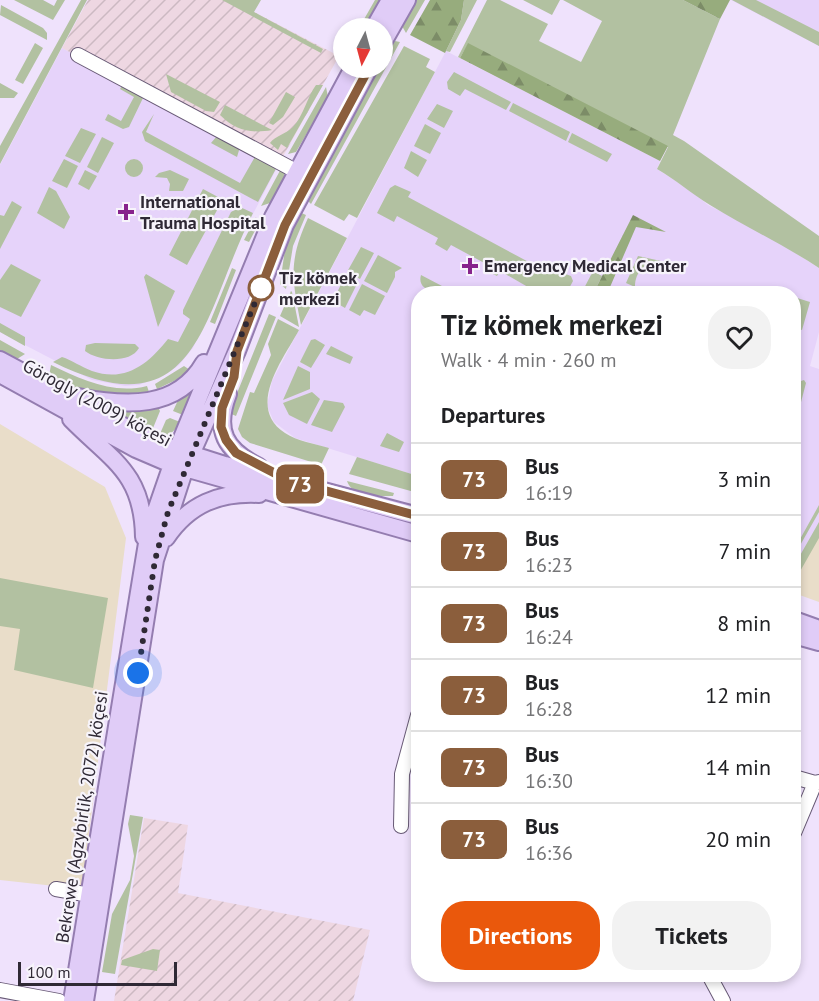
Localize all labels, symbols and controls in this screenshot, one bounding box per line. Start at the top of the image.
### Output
north arrow [333,18,393,78]
map controls [333,18,393,78]
place label: International Trauma Hospital [140,190,266,234]
marker: International Trauma Hospital [117,203,135,221]
place label: Emergency Medical Center [484,254,687,277]
marker: Emergency Medical Center [461,257,479,275]
place label: Tiz kömek merkezi [279,266,357,310]
marker: Tiz kömek merkezi [248,275,274,301]
text: Tiz kömek merkezi [441,306,663,343]
button: heart [708,306,771,369]
text: Walk · 4 min · 260 m [441,347,617,373]
street label: Görogly (2009) köçesi [19,354,176,452]
text: Departures [441,401,545,429]
text: Bus [525,452,559,480]
line badge: 73 [273,464,327,504]
text: 3 min [717,465,771,493]
text: 73 [462,466,486,493]
text: 73 [288,471,312,498]
text: 16:19 [525,480,573,506]
text: Bus [525,524,559,552]
text: 7 min [719,537,771,565]
text: 73 [462,538,486,565]
text: 16:23 [525,552,573,578]
text: Bus [525,596,559,624]
text: 8 min [717,609,771,637]
text: 73 [462,610,486,637]
text: 16:24 [525,624,573,650]
your location [123,658,153,688]
text: Bus [525,668,559,696]
text: 12 min [705,681,771,709]
text: 73 [462,682,486,709]
street label: Bekrewe (Agzybirlik, 2072) köçesi [50,689,113,945]
text: 16:28 [525,696,573,722]
text: Bus [525,740,559,768]
text: 14 min [705,753,771,781]
text: 73 [462,754,486,781]
text: 16:30 [525,768,573,794]
text: Bus [525,812,559,840]
text: 20 min [705,825,771,853]
text: 73 [462,826,486,853]
text: 16:36 [525,840,573,866]
button: Directions [441,901,600,970]
button: Tickets [612,901,771,970]
scale bar [18,959,177,986]
text: 100 m [27,962,70,982]

